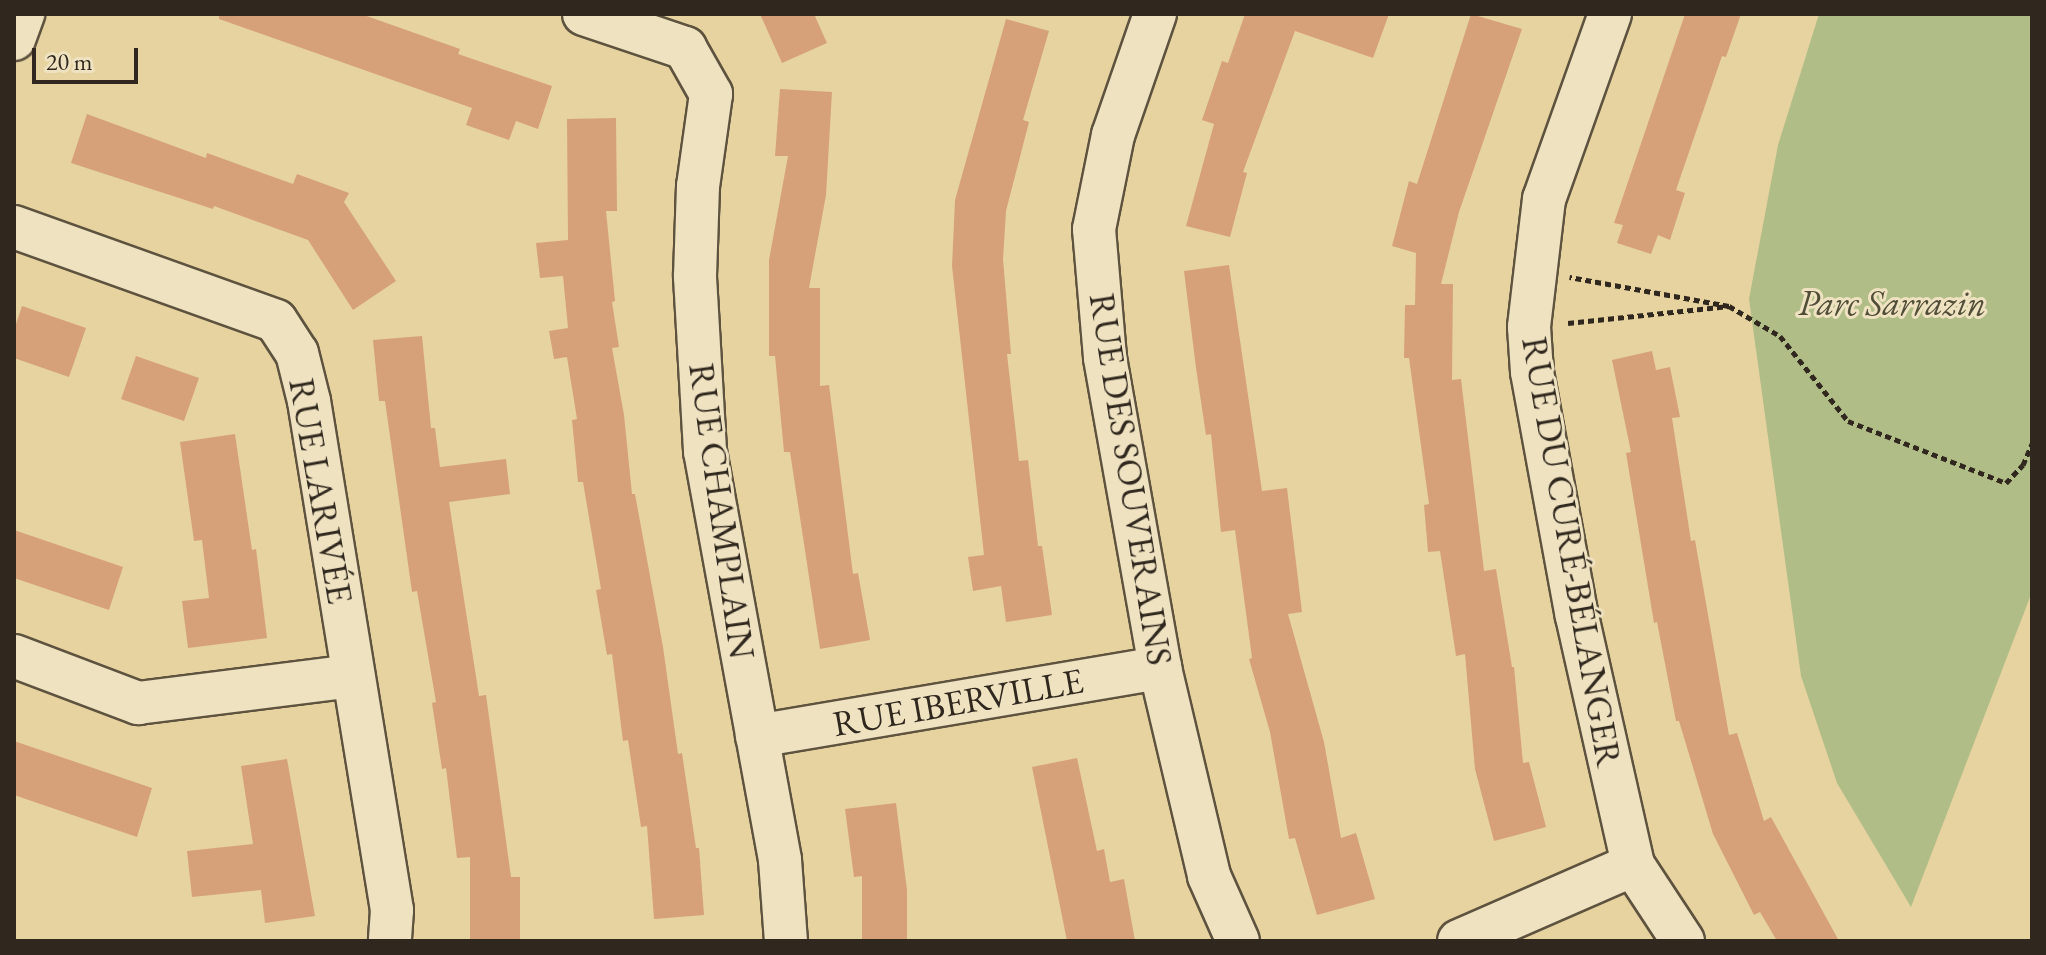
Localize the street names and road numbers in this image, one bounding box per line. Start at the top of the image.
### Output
street label: RUE DES SOUVERAINS [1080,290,1182,668]
street label: RUE DU CURÉ-BÉLANGER [1513,333,1631,771]
street label: RUE CHAMPLAIN [680,360,764,662]
street label: RUE LARIVÉE [280,375,362,607]
street label: RUE IBERVILLE [829,659,1087,745]

